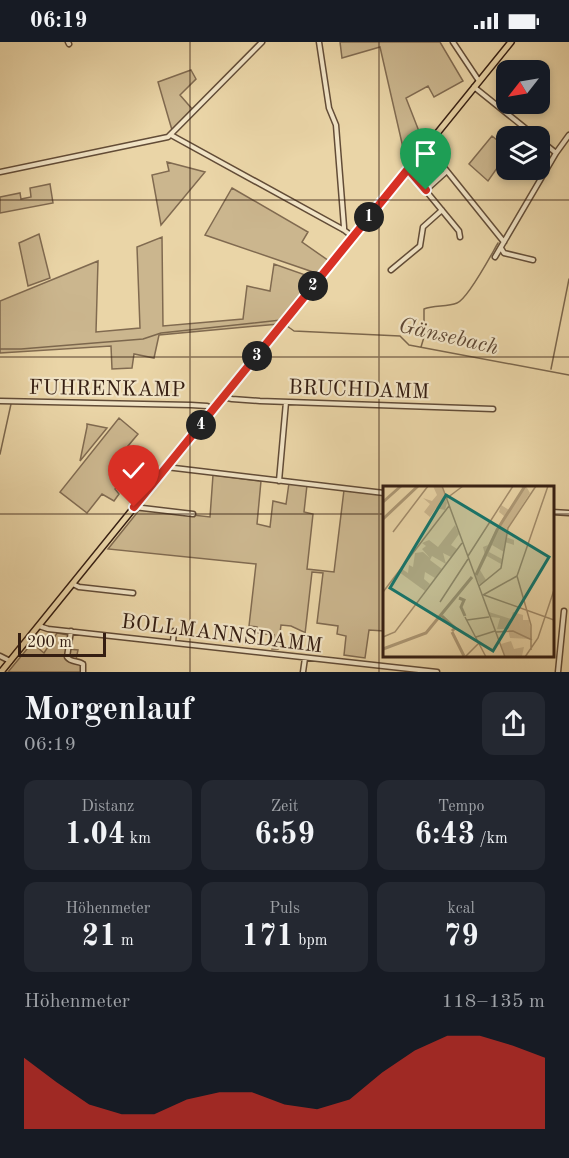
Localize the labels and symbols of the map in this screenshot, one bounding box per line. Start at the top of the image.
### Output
north arrow [496,60,550,114]
pin [400,128,451,190]
pin: 1 [354,202,384,232]
pin: 2 [298,271,328,301]
water label: Gänsebach [396,315,501,359]
pin: 3 [242,341,272,371]
street label: FUHRENKAMP [28,378,185,401]
street label: BRUCHDAMM [288,378,430,403]
pin: 4 [186,410,216,440]
pin [108,445,159,507]
inset map [383,486,554,657]
street label: BOLLMANNSDAMM [120,612,324,657]
scale bar [18,630,106,658]

